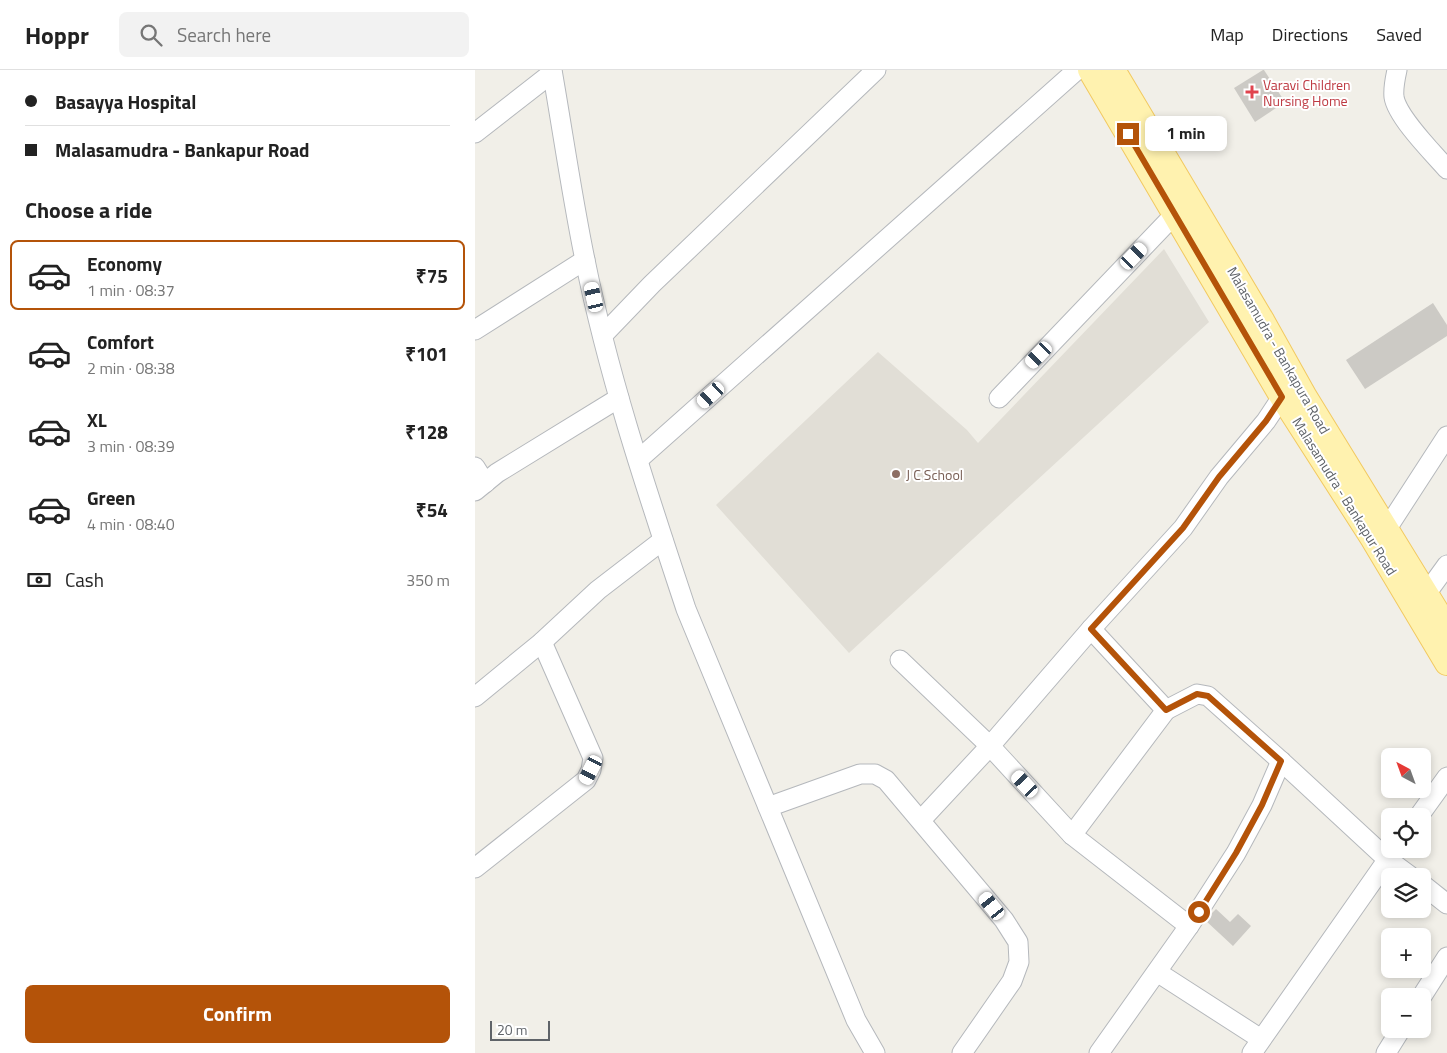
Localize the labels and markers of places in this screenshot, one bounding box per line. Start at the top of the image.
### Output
place label: Varavi Children Nursing Home [1263,74,1351,111]
marker: Varavi Children Nursing Home [1245,85,1259,99]
place label: J C School [906,464,963,485]
marker: J C School [890,468,902,480]

